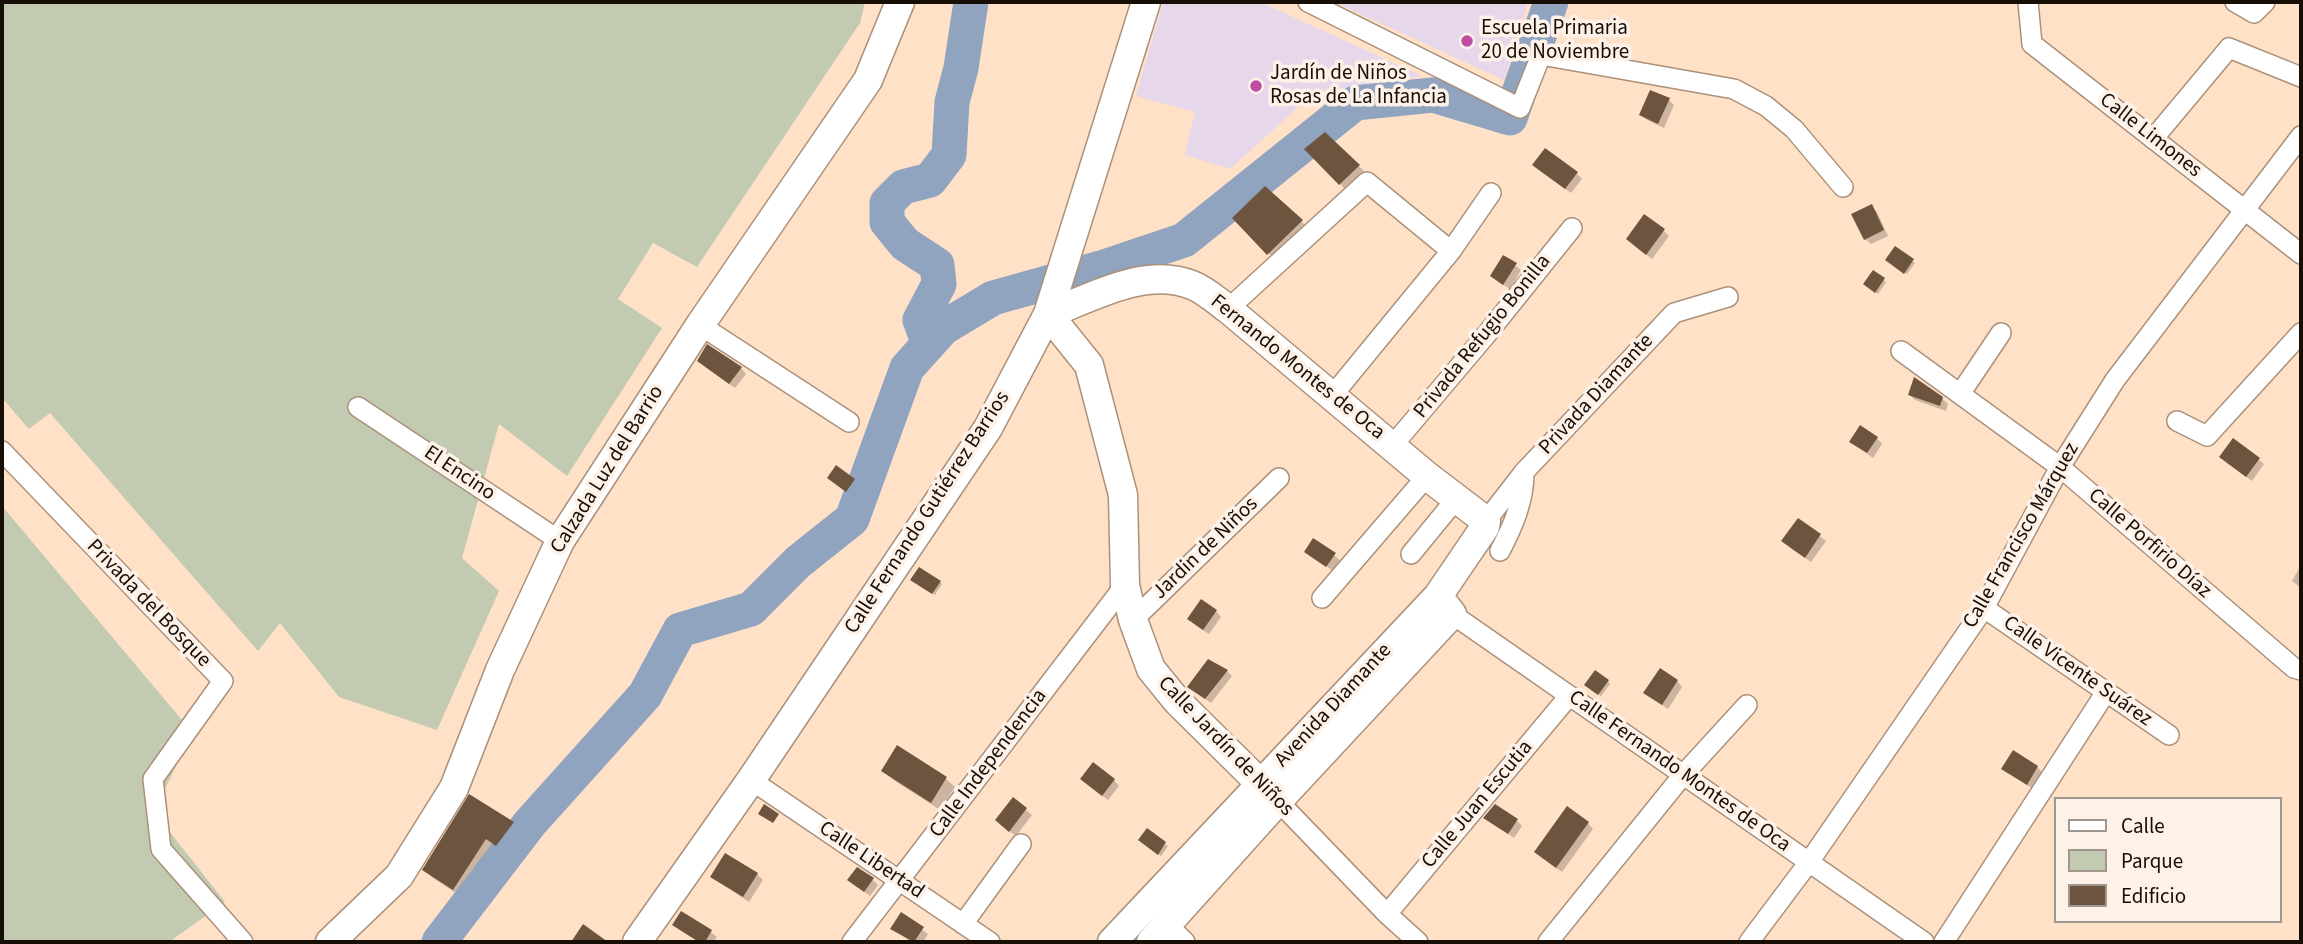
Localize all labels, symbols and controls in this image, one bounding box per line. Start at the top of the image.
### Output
place label: Escuela Primaria 20 de Noviembre [1481,16,1629,66]
marker: Escuela Primaria 20 de Noviembre [1459,33,1475,49]
place label: Jardín de Niños Rosas de La Infancia [1270,61,1447,111]
marker: Jardín de Niños Rosas de La Infancia [1248,78,1264,94]
street label: Calle Limones [2094,88,2206,184]
street label: Privada Refugio Bonilla [1409,250,1557,424]
street label: Fernando Montes de Oca [1205,290,1389,446]
street label: Privada Diamante [1535,329,1659,461]
street label: Calzada Luz del Barrio [546,381,670,559]
street label: Calle Fernando Gutiérrez Barrios [840,387,1016,639]
street label: Calle Francisco Márquez [1959,439,2085,633]
street label: El Encino [418,441,500,507]
street label: Calle Porfirio Díaz [2082,484,2216,604]
street label: Jardin de Niños [1148,492,1264,606]
street label: Privada del Bosque [80,535,216,673]
street label: Calle Vicente Suárez [1998,611,2156,733]
street label: Avenida Diamante [1270,639,1398,773]
street label: Calle Jardín de Niños [1152,672,1298,822]
street label: Calle Independencia [925,685,1053,843]
street label: Calle Fernando Montes de Oca [1563,686,1795,858]
street label: Calle Juan Escutia [1417,736,1539,874]
legend [2054,797,2282,923]
text: Calle [2121,811,2165,841]
street label: Calle Libertad [814,817,928,905]
text: Parque [2121,846,2183,876]
text: Edificio [2121,881,2186,911]

